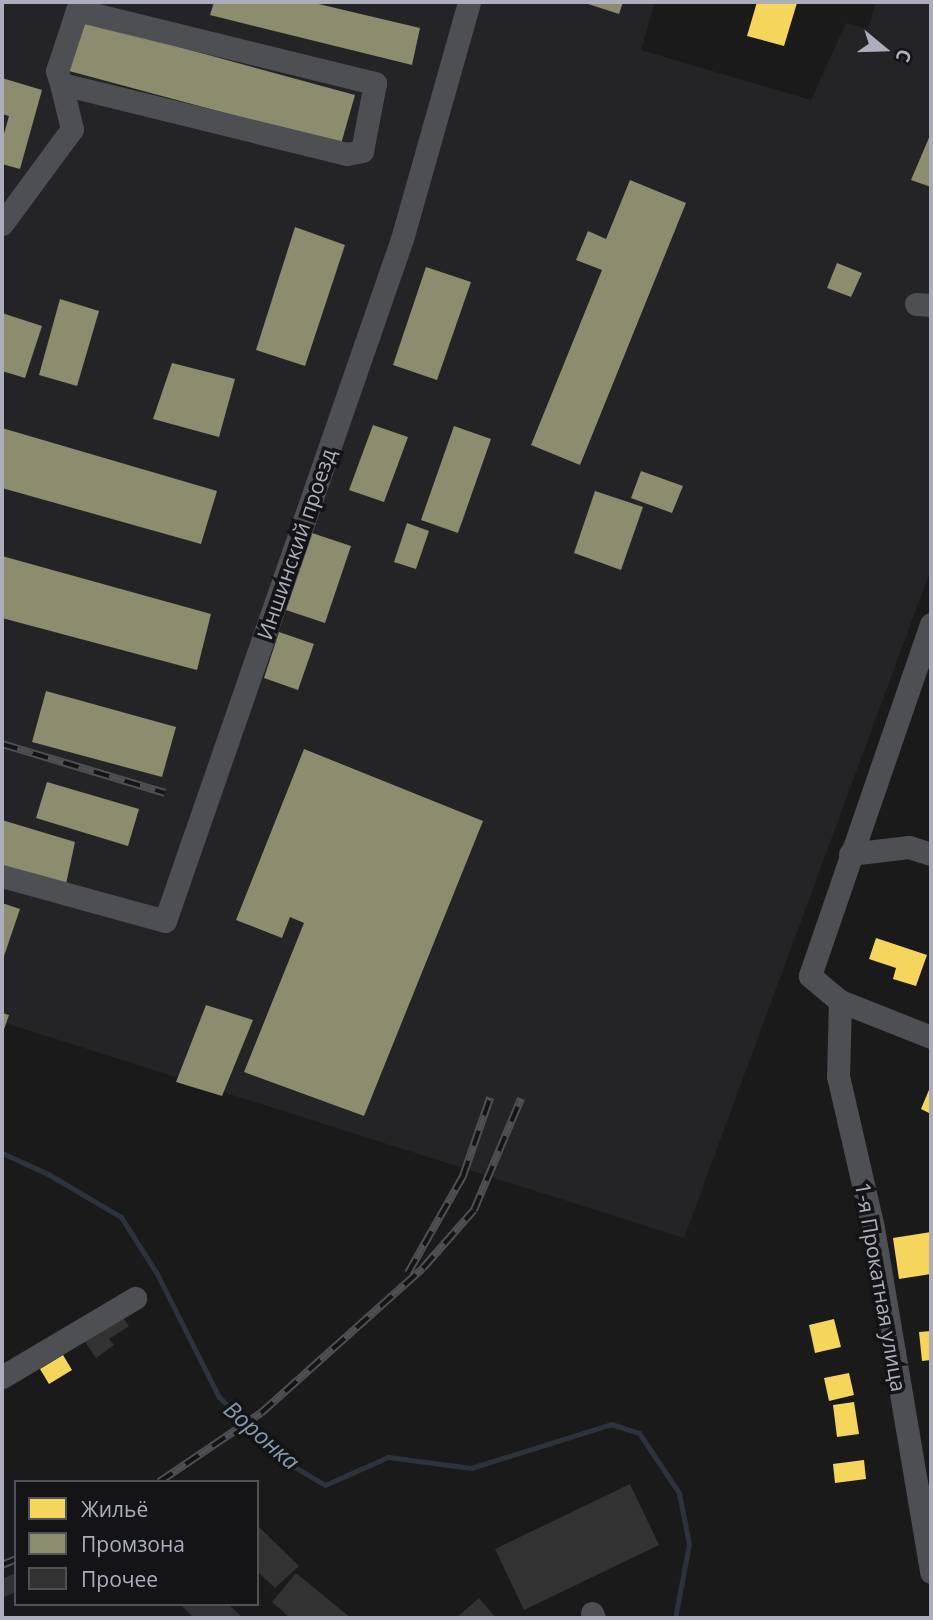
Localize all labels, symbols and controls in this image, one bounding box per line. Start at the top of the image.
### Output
north arrow [849,14,919,84]
text: С [890,46,918,66]
street label: Иншинский проезд [252,445,340,643]
street label: 1-я Прокатная улица [850,1181,912,1393]
water label: Воронка [219,1395,305,1475]
legend [14,1480,259,1606]
text: Жильё [81,1495,148,1523]
text: Промзона [81,1530,185,1558]
text: Прочее [81,1565,158,1593]

